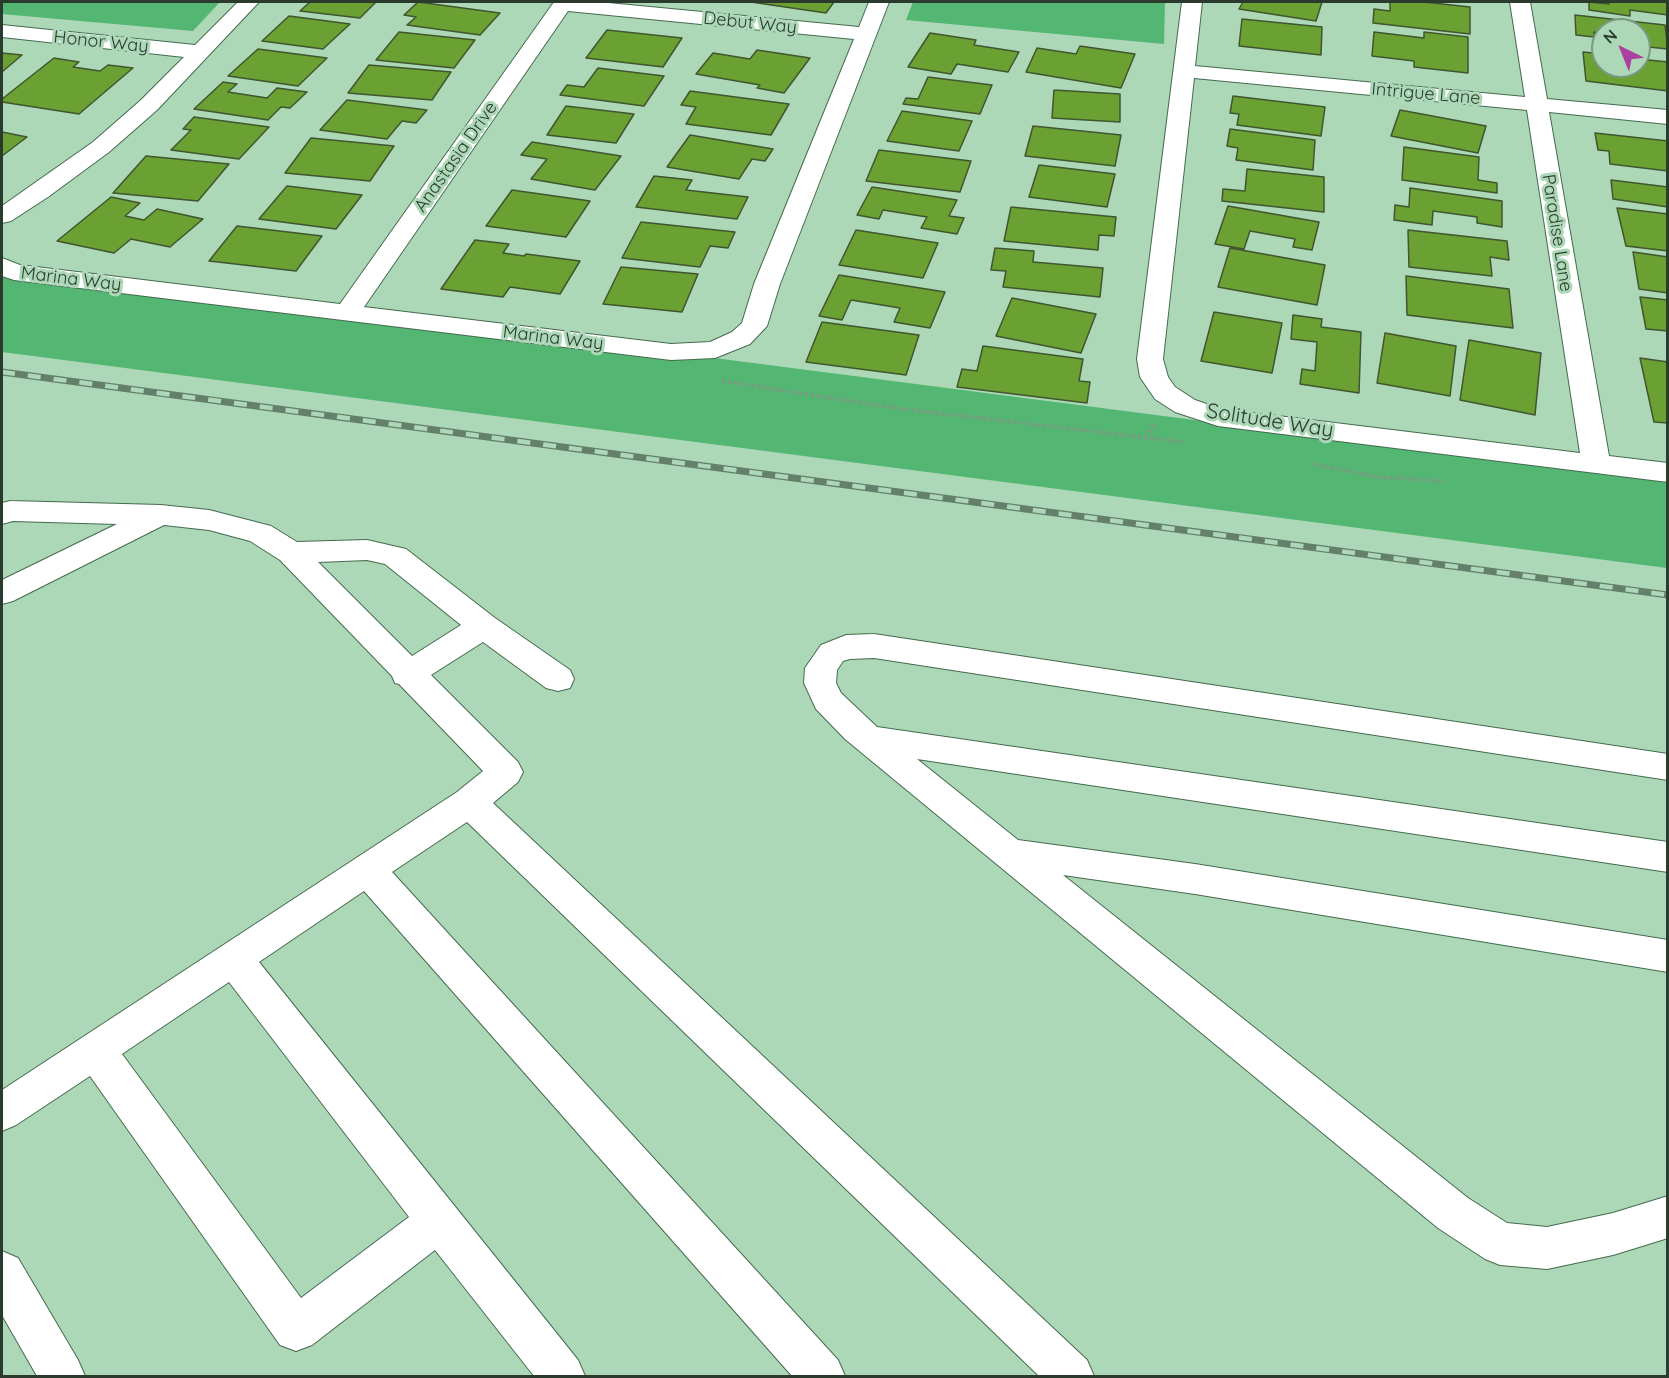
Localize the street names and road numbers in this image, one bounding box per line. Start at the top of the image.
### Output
street label: Debut Way [702,7,798,39]
street label: Honor Way [52,26,150,58]
street label: Intrigue Lane [1371,78,1481,110]
street label: Anastasia Drive [410,98,502,216]
street label: Paradise Lane [1537,173,1577,293]
street label: Marina Way [19,262,123,296]
street label: Marina Way [501,321,605,355]
street label: Solitude Way [1205,399,1335,443]

